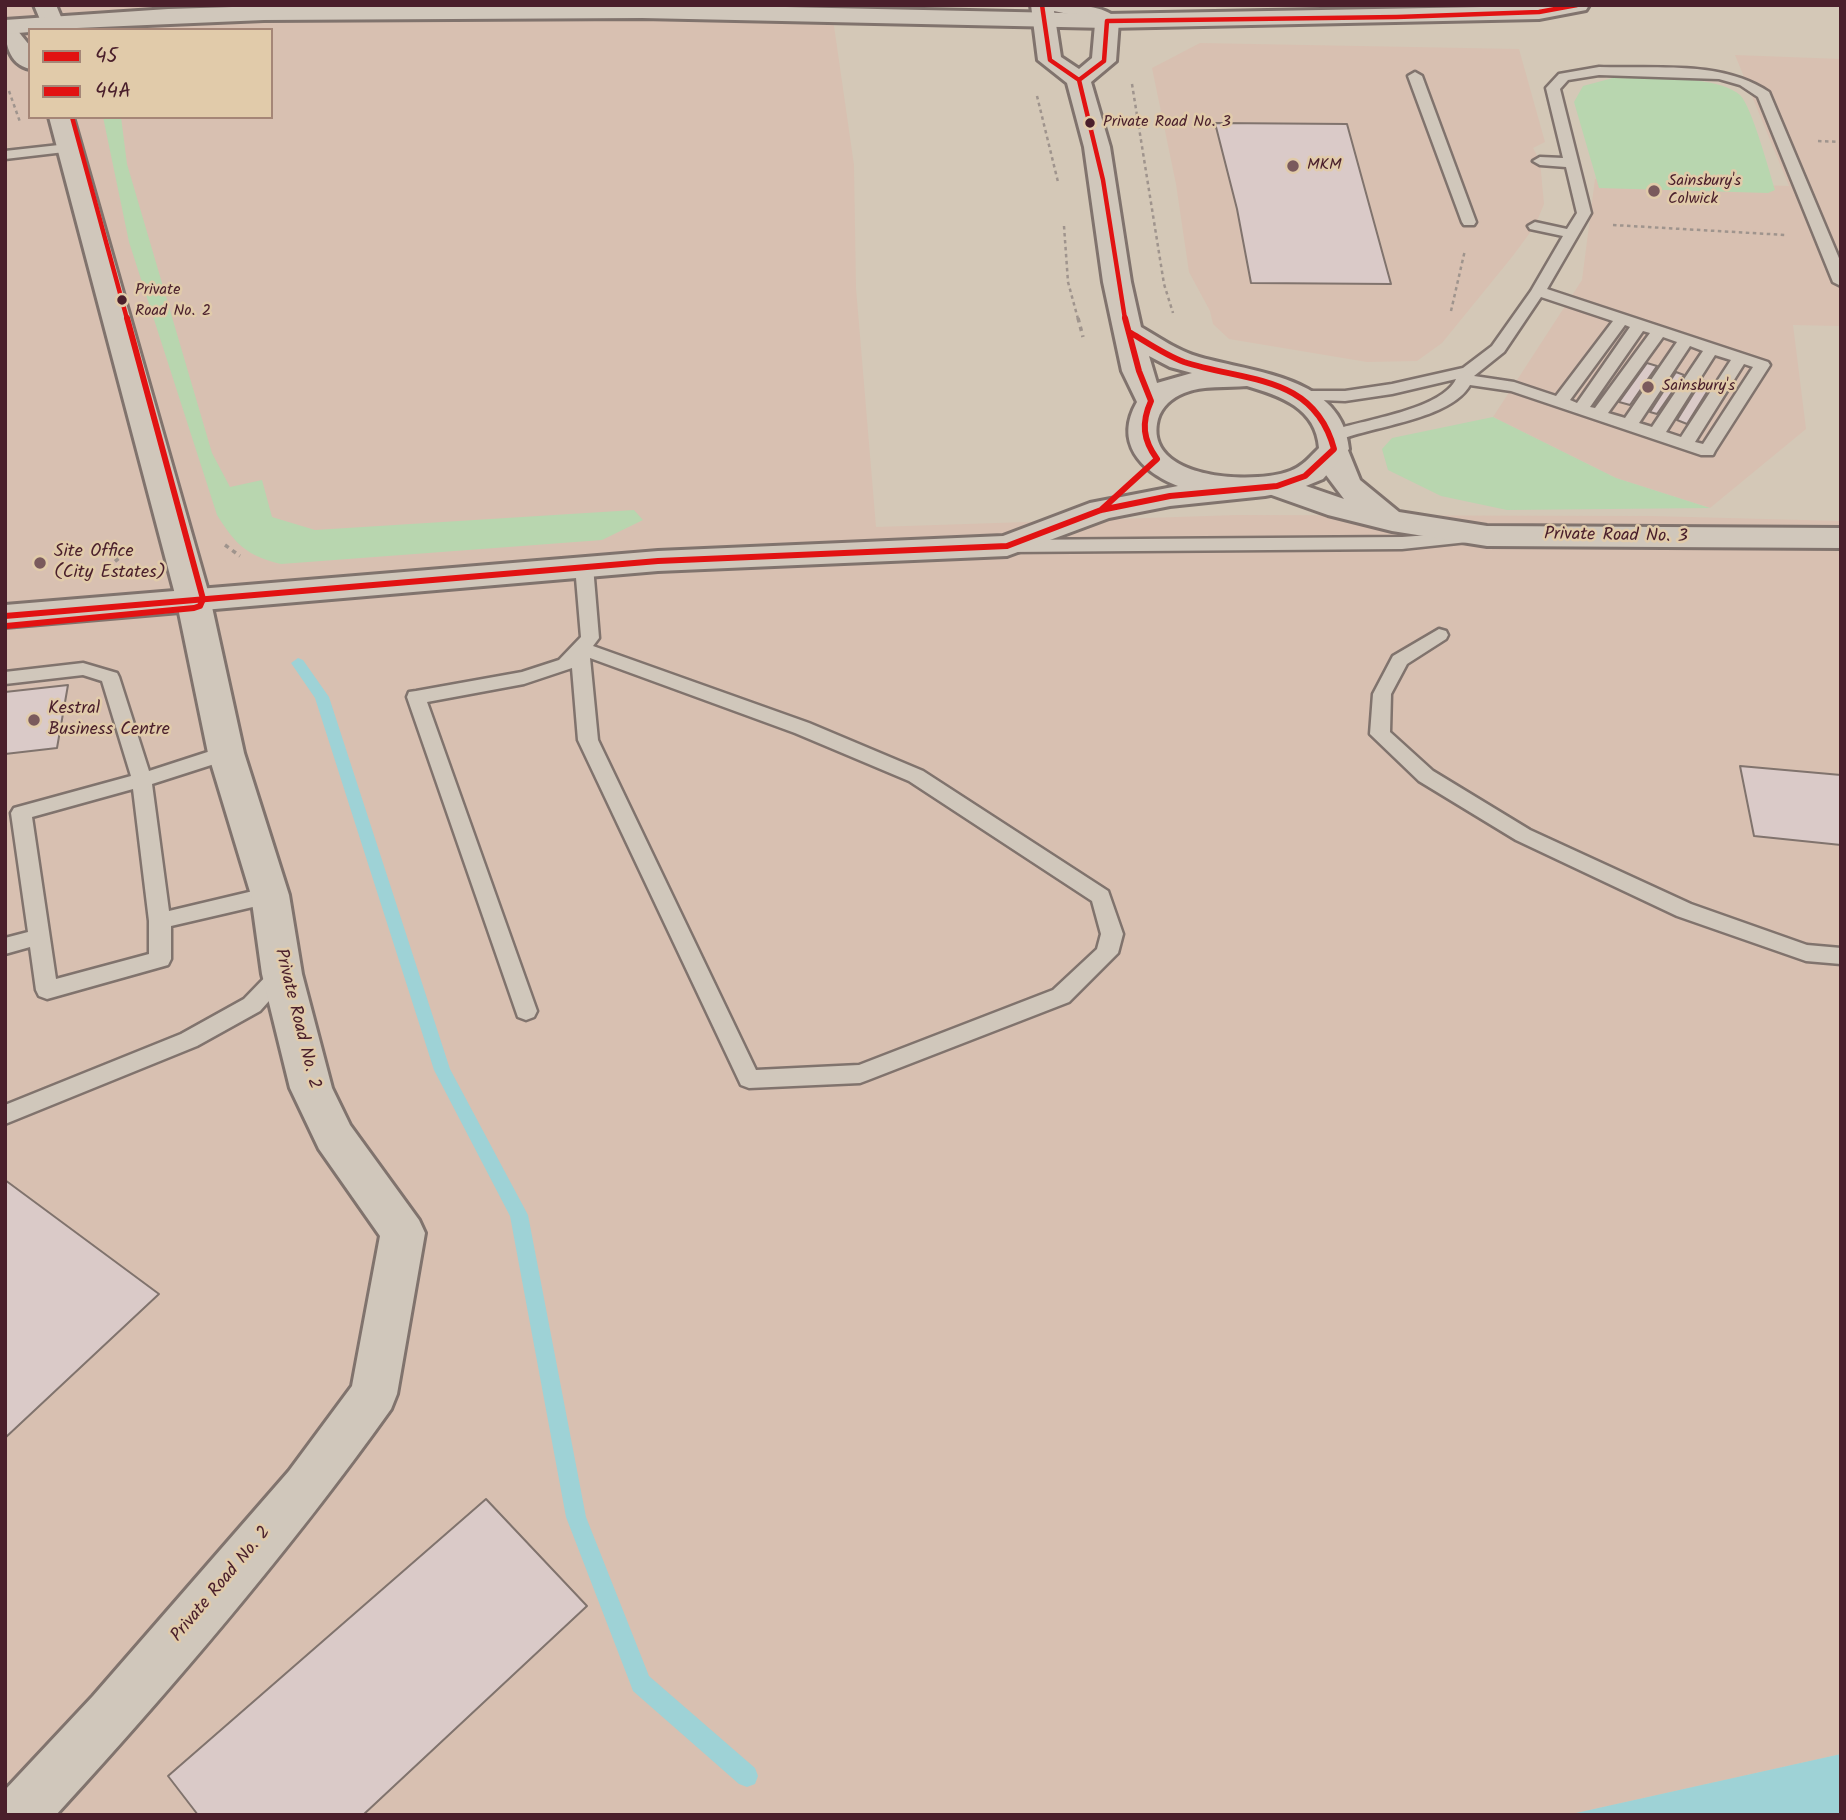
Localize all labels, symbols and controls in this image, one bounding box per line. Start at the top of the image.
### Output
legend [28,28,273,119]
text: 45 [95,40,118,73]
text: 44A [95,75,131,108]
place label: Private Road No. 3 [1103,113,1231,133]
marker: Private Road No. 3 [1083,116,1097,130]
place label: MKM [1307,156,1342,176]
marker: MKM [1285,158,1301,174]
place label: Sainsbury's Colwick [1668,172,1741,210]
marker: Sainsbury's Colwick [1646,183,1662,199]
place label: Private Road No. 2 [135,281,211,319]
marker: Private Road No. 2 [115,293,129,307]
place label: Sainsbury's [1662,377,1735,397]
marker: Sainsbury's [1640,379,1656,395]
street label: Private Road No. 3 [1544,525,1688,549]
place label: Site Office (City Estates) [54,542,166,584]
marker: Site Office (City Estates) [32,555,48,571]
place label: Kestral Business Centre [48,699,170,742]
marker: Kestral Business Centre [26,712,42,728]
street label: Private Road No. 2 [268,947,324,1091]
street label: Private Road No. 2 [167,1523,277,1647]

